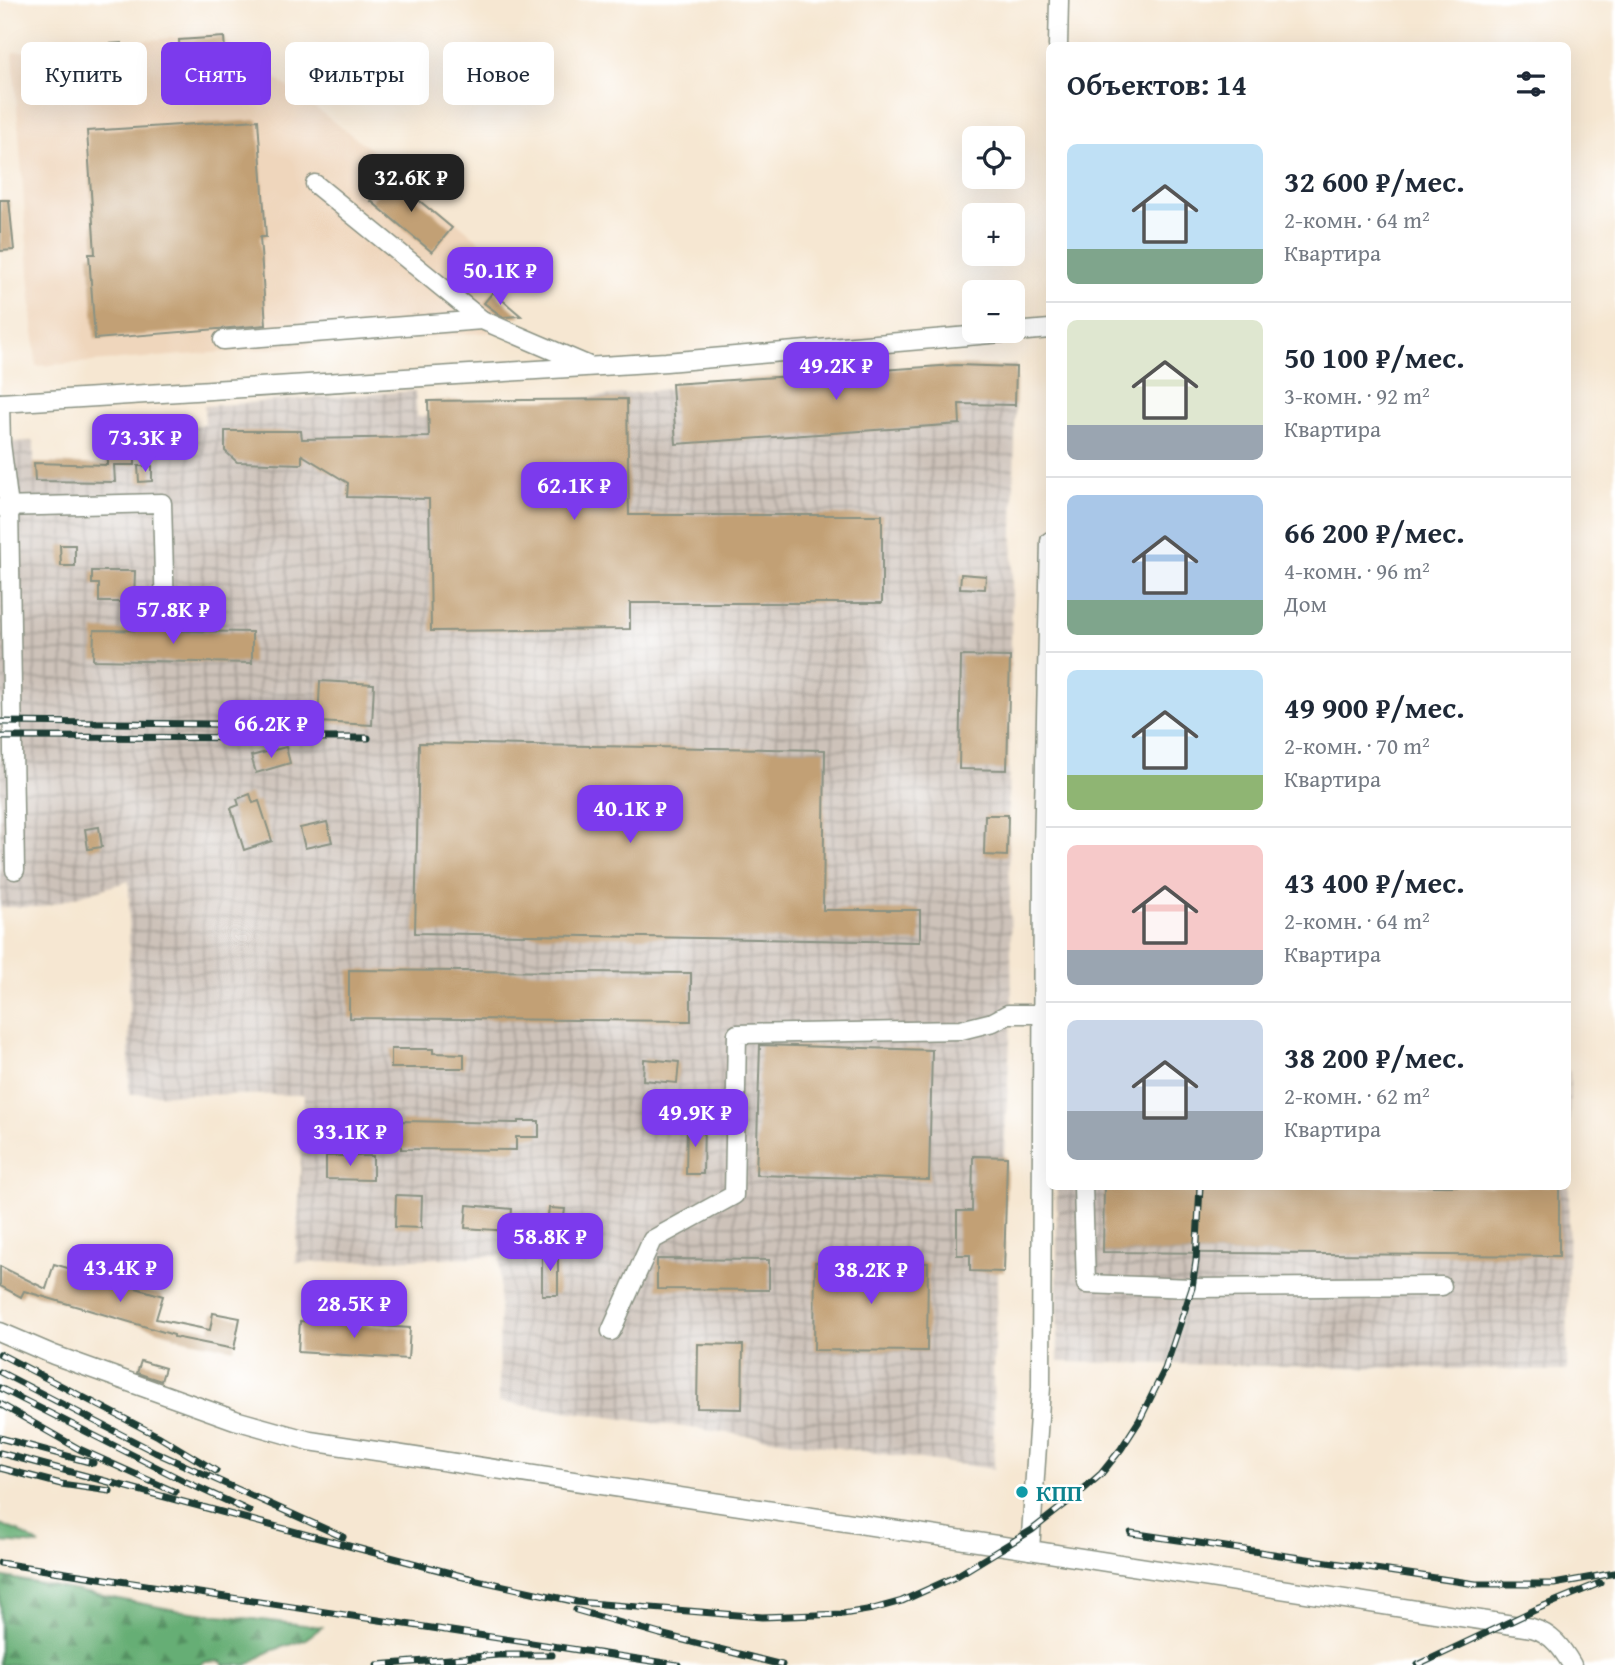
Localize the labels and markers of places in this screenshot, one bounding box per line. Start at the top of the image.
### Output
pin: 32.6K ₽ [346,154,476,214]
pin: 50.1K ₽ [435,247,565,307]
pin: 49.2K ₽ [771,342,901,402]
pin: 73.3K ₽ [80,414,210,474]
pin: 62.1K ₽ [509,462,639,522]
pin: 57.8K ₽ [108,586,238,646]
pin: 66.2K ₽ [206,700,336,760]
pin: 40.1K ₽ [565,786,695,845]
pin: 49.9K ₽ [630,1090,760,1149]
pin: 33.1K ₽ [285,1108,415,1168]
pin: 58.8K ₽ [485,1214,615,1273]
pin: 43.4K ₽ [55,1244,185,1304]
pin: 38.2K ₽ [806,1246,936,1306]
pin: 28.5K ₽ [289,1280,419,1340]
place label: КПП [1036,1476,1082,1509]
marker: КПП [1014,1484,1030,1500]

